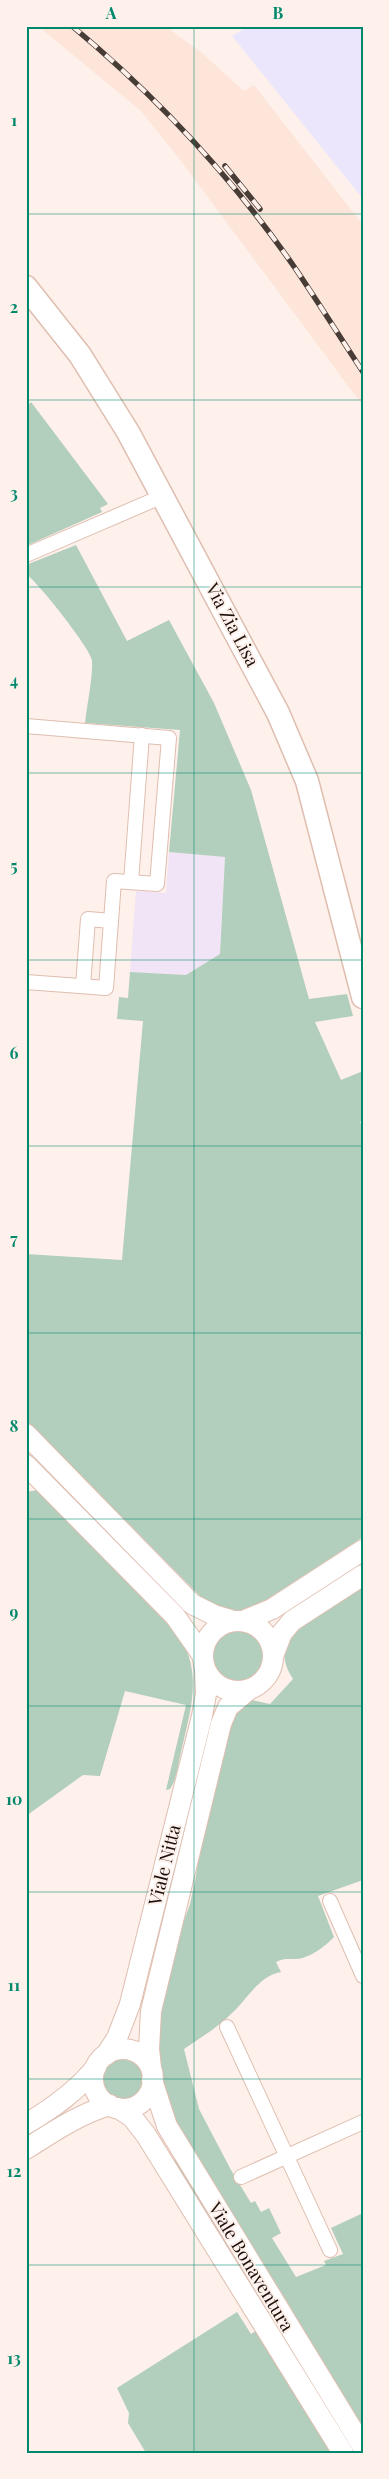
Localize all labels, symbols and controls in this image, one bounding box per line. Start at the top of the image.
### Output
text: A [105,2,117,23]
text: B [273,2,284,23]
text: 1 [11,109,17,130]
text: 2 [10,296,18,317]
text: 3 [10,482,18,503]
street label: Via Zia Lisa [200,578,265,671]
text: 4 [10,669,18,690]
text: 5 [10,855,18,876]
text: 6 [10,1042,19,1063]
text: 7 [10,1228,18,1249]
text: 8 [10,1415,19,1436]
text: 9 [10,1601,19,1622]
text: 10 [6,1788,22,1809]
street label: Viale Nitta [142,1822,186,1909]
text: 11 [8,1974,20,1995]
text: 12 [7,2160,21,2181]
street label: Viale Bonaventura [203,2197,300,2336]
text: 13 [7,2347,21,2368]

